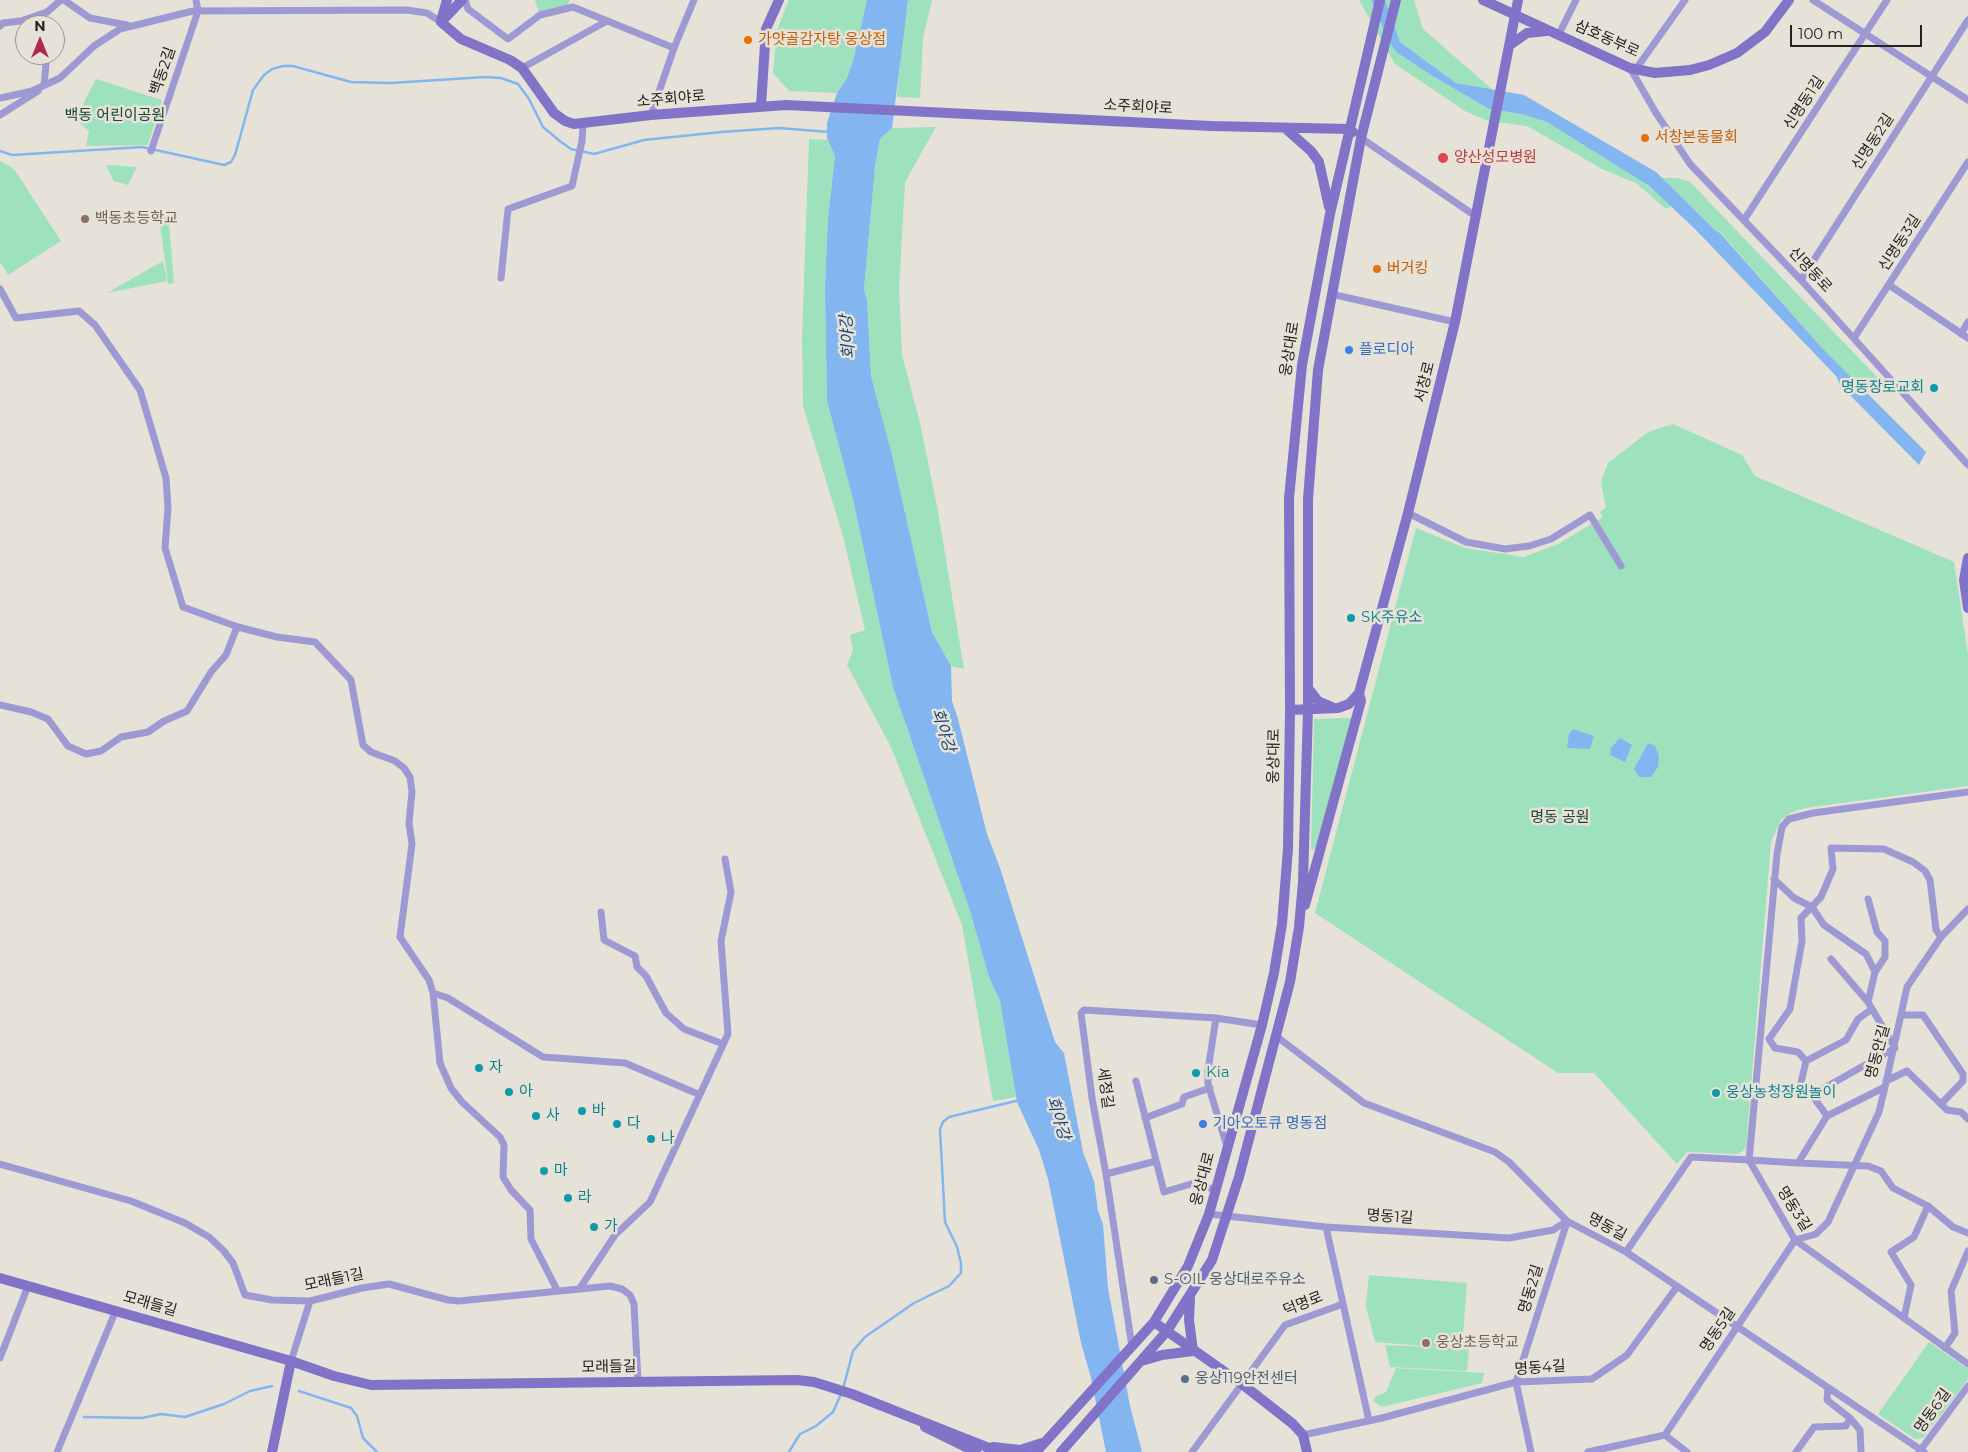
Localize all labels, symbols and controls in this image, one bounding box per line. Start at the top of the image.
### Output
north arrow [15,15,65,65]
scale bar [1793,15,1926,47]
text: N [34,17,46,35]
street label: 삼호동부로 [1572,17,1642,61]
text: 100 m [1798,24,1843,43]
place label: 가얏골감자탕 웅상점 [758,31,886,49]
marker: 가얏골감자탕 웅상점 [742,34,754,46]
street label: 백동2길 [146,44,180,98]
street label: 신명동1길 [1780,73,1828,133]
street label: 소주회야로 [636,87,706,111]
street label: 소주회야로 [1103,96,1173,118]
park label: 백동 어린이공원 [65,107,165,125]
street label: 신명동2길 [1848,110,1898,174]
place label: 서창본동물회 [1655,129,1738,147]
marker: 서창본동물회 [1639,132,1651,144]
place label: 양산성모병원 [1454,149,1537,167]
marker: 양산성모병원 [1436,151,1450,165]
place label: 백동초등학교 [95,210,178,228]
street label: 신명동3길 [1875,211,1925,275]
marker: 백동초등학교 [79,213,91,225]
street label: 신명동로 [1785,244,1835,296]
place label: 버거킹 [1387,260,1428,278]
marker: 버거킹 [1371,263,1383,275]
water label: 회야강 [837,314,859,360]
street label: 웅상대로 [1277,320,1303,378]
place label: 플로디아 [1359,341,1414,359]
marker: 플로디아 [1343,344,1355,356]
street label: 서창로 [1411,360,1439,404]
place label: 명동장로교회 [1841,379,1924,397]
marker: 명동장로교회 [1928,382,1940,394]
place label: SK주유소 [1361,609,1422,627]
marker: SK주유소 [1345,612,1357,624]
water label: 회야강 [927,706,959,754]
street label: 웅상대로 [1265,728,1283,784]
park label: 명동 공원 [1530,809,1590,827]
street label: 명동안길 [1862,1023,1894,1081]
place label: 자 [489,1059,503,1077]
marker: 자 [473,1062,485,1074]
place label: Kia [1206,1064,1230,1082]
street label: 세정길 [1093,1066,1117,1110]
marker: Kia [1190,1067,1202,1079]
place label: 아 [519,1083,533,1101]
place label: 웅상농청장원놀이 [1726,1084,1836,1102]
marker: 아 [503,1086,515,1098]
marker: 웅상농청장원놀이 [1710,1087,1722,1099]
water label: 회야강 [1042,1094,1074,1142]
place label: 바 [592,1102,606,1120]
marker: 바 [576,1105,588,1117]
place label: 사 [546,1107,560,1125]
marker: 사 [530,1110,542,1122]
place label: 다 [627,1115,641,1133]
place label: 기아오토큐 명동점 [1213,1115,1327,1133]
marker: 다 [611,1118,623,1130]
marker: 기아오토큐 명동점 [1197,1118,1209,1130]
place label: 나 [661,1130,675,1148]
marker: 나 [645,1133,657,1145]
street label: 웅상대로 [1187,1150,1219,1208]
place label: 마 [554,1162,568,1180]
marker: 마 [538,1165,550,1177]
street label: 명동3길 [1773,1183,1815,1235]
place label: 라 [578,1189,592,1207]
marker: 라 [562,1192,574,1204]
street label: 명동1길 [1366,1206,1414,1228]
street label: 명동길 [1584,1209,1630,1245]
place label: 가 [604,1218,618,1236]
marker: 가 [588,1221,600,1233]
street label: 명동2길 [1515,1262,1547,1316]
street label: 모래들1길 [302,1265,366,1295]
place label: S-OIL 웅상대로주유소 [1164,1271,1306,1289]
marker: S-OIL 웅상대로주유소 [1148,1274,1160,1286]
street label: 모래들길 [121,1288,179,1320]
street label: 덕명로 [1280,1288,1326,1320]
street label: 명동5길 [1697,1304,1739,1356]
place label: 웅상초등학교 [1436,1334,1519,1352]
marker: 웅상초등학교 [1420,1337,1432,1349]
street label: 명동4길 [1514,1357,1566,1379]
street label: 모래들길 [581,1358,637,1376]
place label: 웅상119안전센터 [1195,1370,1298,1388]
marker: 웅상119안전센터 [1179,1373,1191,1385]
street label: 명동6길 [1911,1385,1955,1437]

